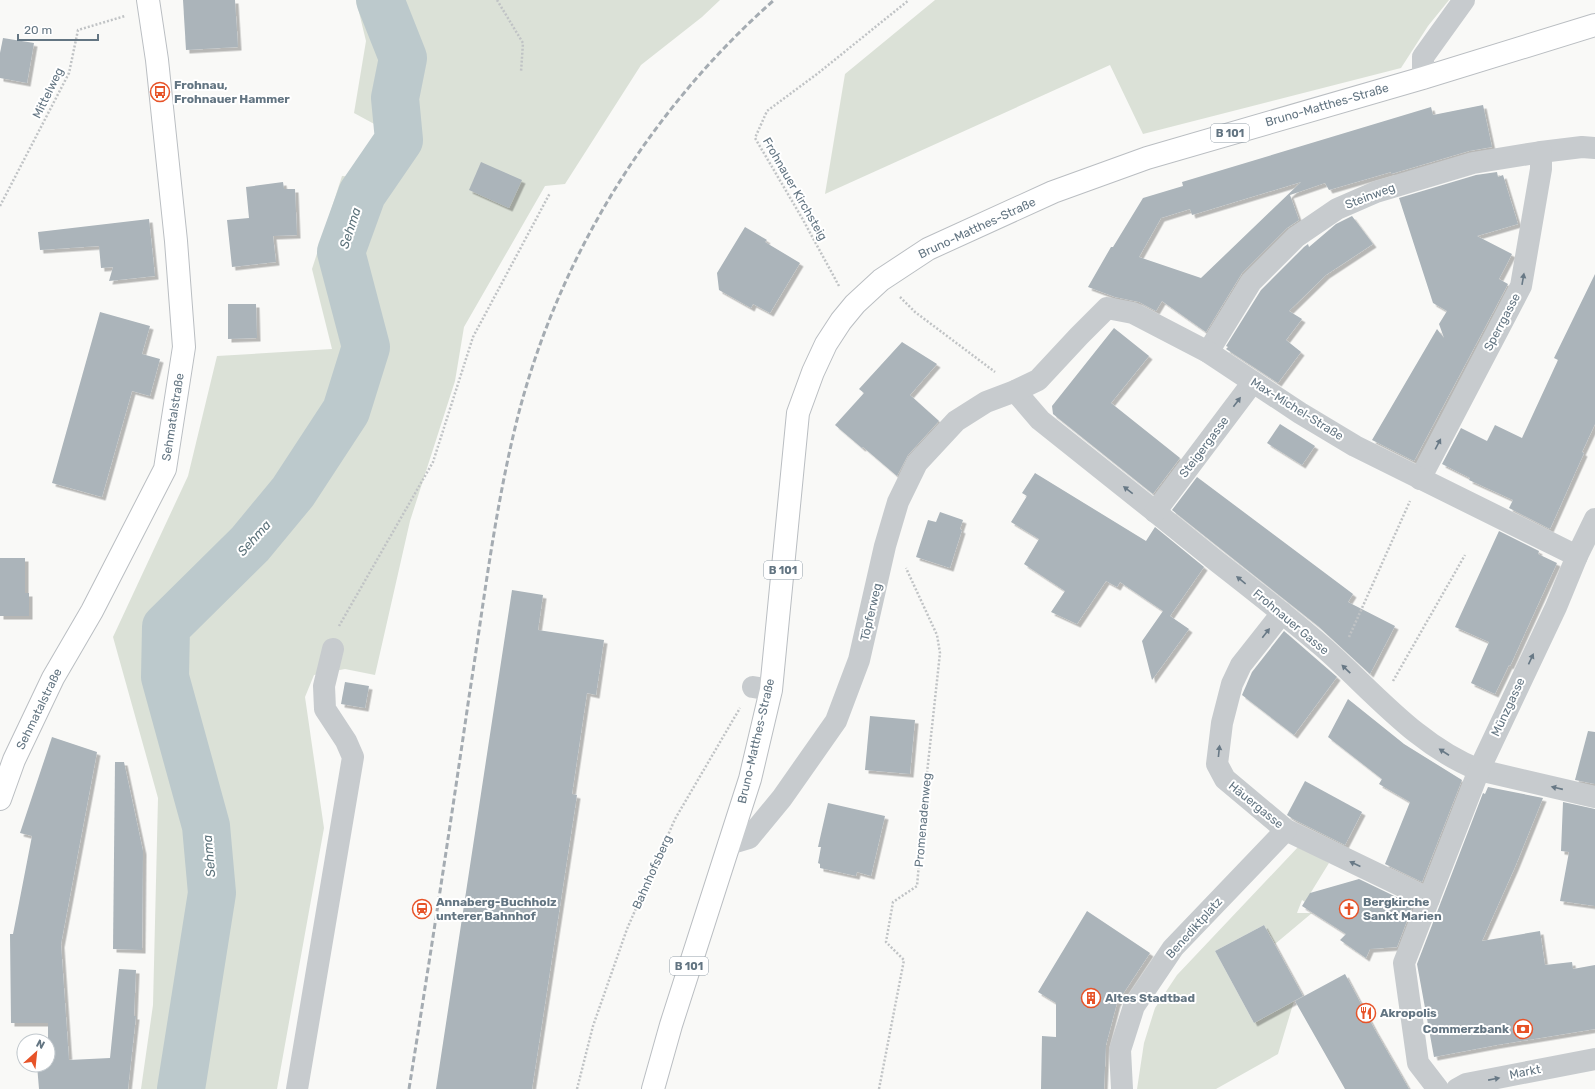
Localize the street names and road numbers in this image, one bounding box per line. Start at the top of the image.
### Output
street label: Mittelweg [30,65,66,121]
street label: Bruno-Matthes-Straße [1264,81,1391,129]
road number: B 101 [1211,124,1249,142]
street label: Frohnauer Kirchsteig [760,135,830,243]
street label: Steinweg [1343,180,1397,212]
street label: Bruno-Matthes-Straße [916,195,1038,261]
street label: Sperrgasse [1481,291,1523,353]
street label: Sehmatalstraße [159,372,187,462]
street label: Max-Michel-Straße [1248,375,1346,443]
street label: Steigergasse [1176,413,1232,480]
road number: B 101 [764,561,802,579]
street label: Töpferweg [858,582,884,642]
street label: Frohnauer Gasse [1250,586,1332,658]
street label: Sehmatalstraße [13,666,65,752]
street label: Münzgasse [1488,675,1528,738]
street label: Bruno-Matthes-Straße [735,677,777,805]
street label: Promenadenweg [912,772,934,868]
street label: Häuergasse [1226,779,1286,831]
street label: Bahnhofsberg [629,833,675,911]
street label: Benediktplatz [1163,895,1225,961]
road number: B 101 [670,957,708,975]
street label: Markt [1508,1062,1542,1082]

